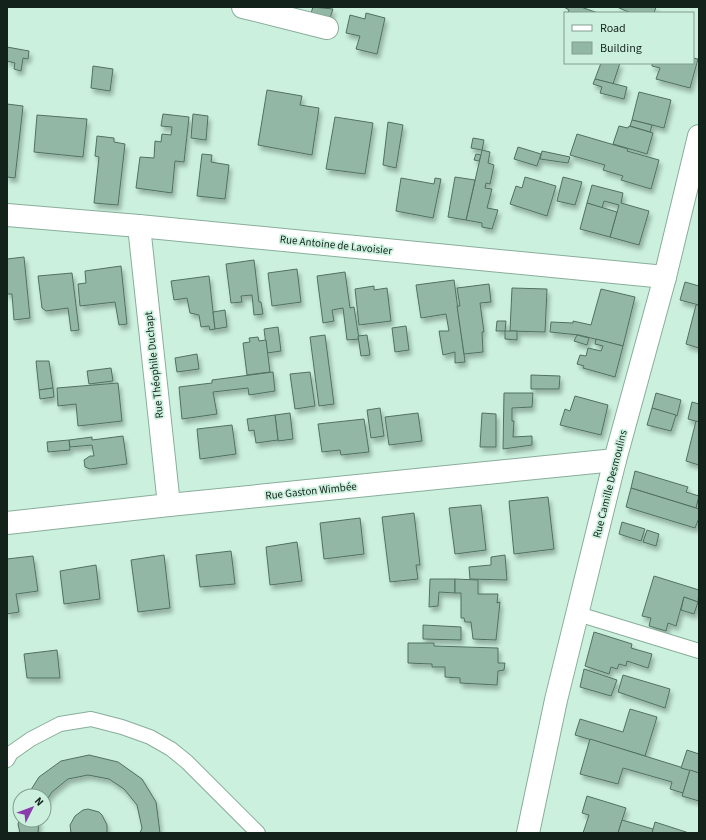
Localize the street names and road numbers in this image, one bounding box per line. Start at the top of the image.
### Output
street label: Rue Antoine de Lavoisier [279,232,393,258]
street label: Rue Théophile Duchapt [141,311,167,419]
street label: Rue Camille Desmoulins [589,428,631,540]
street label: Rue Gaston Wimbée [265,479,358,503]

